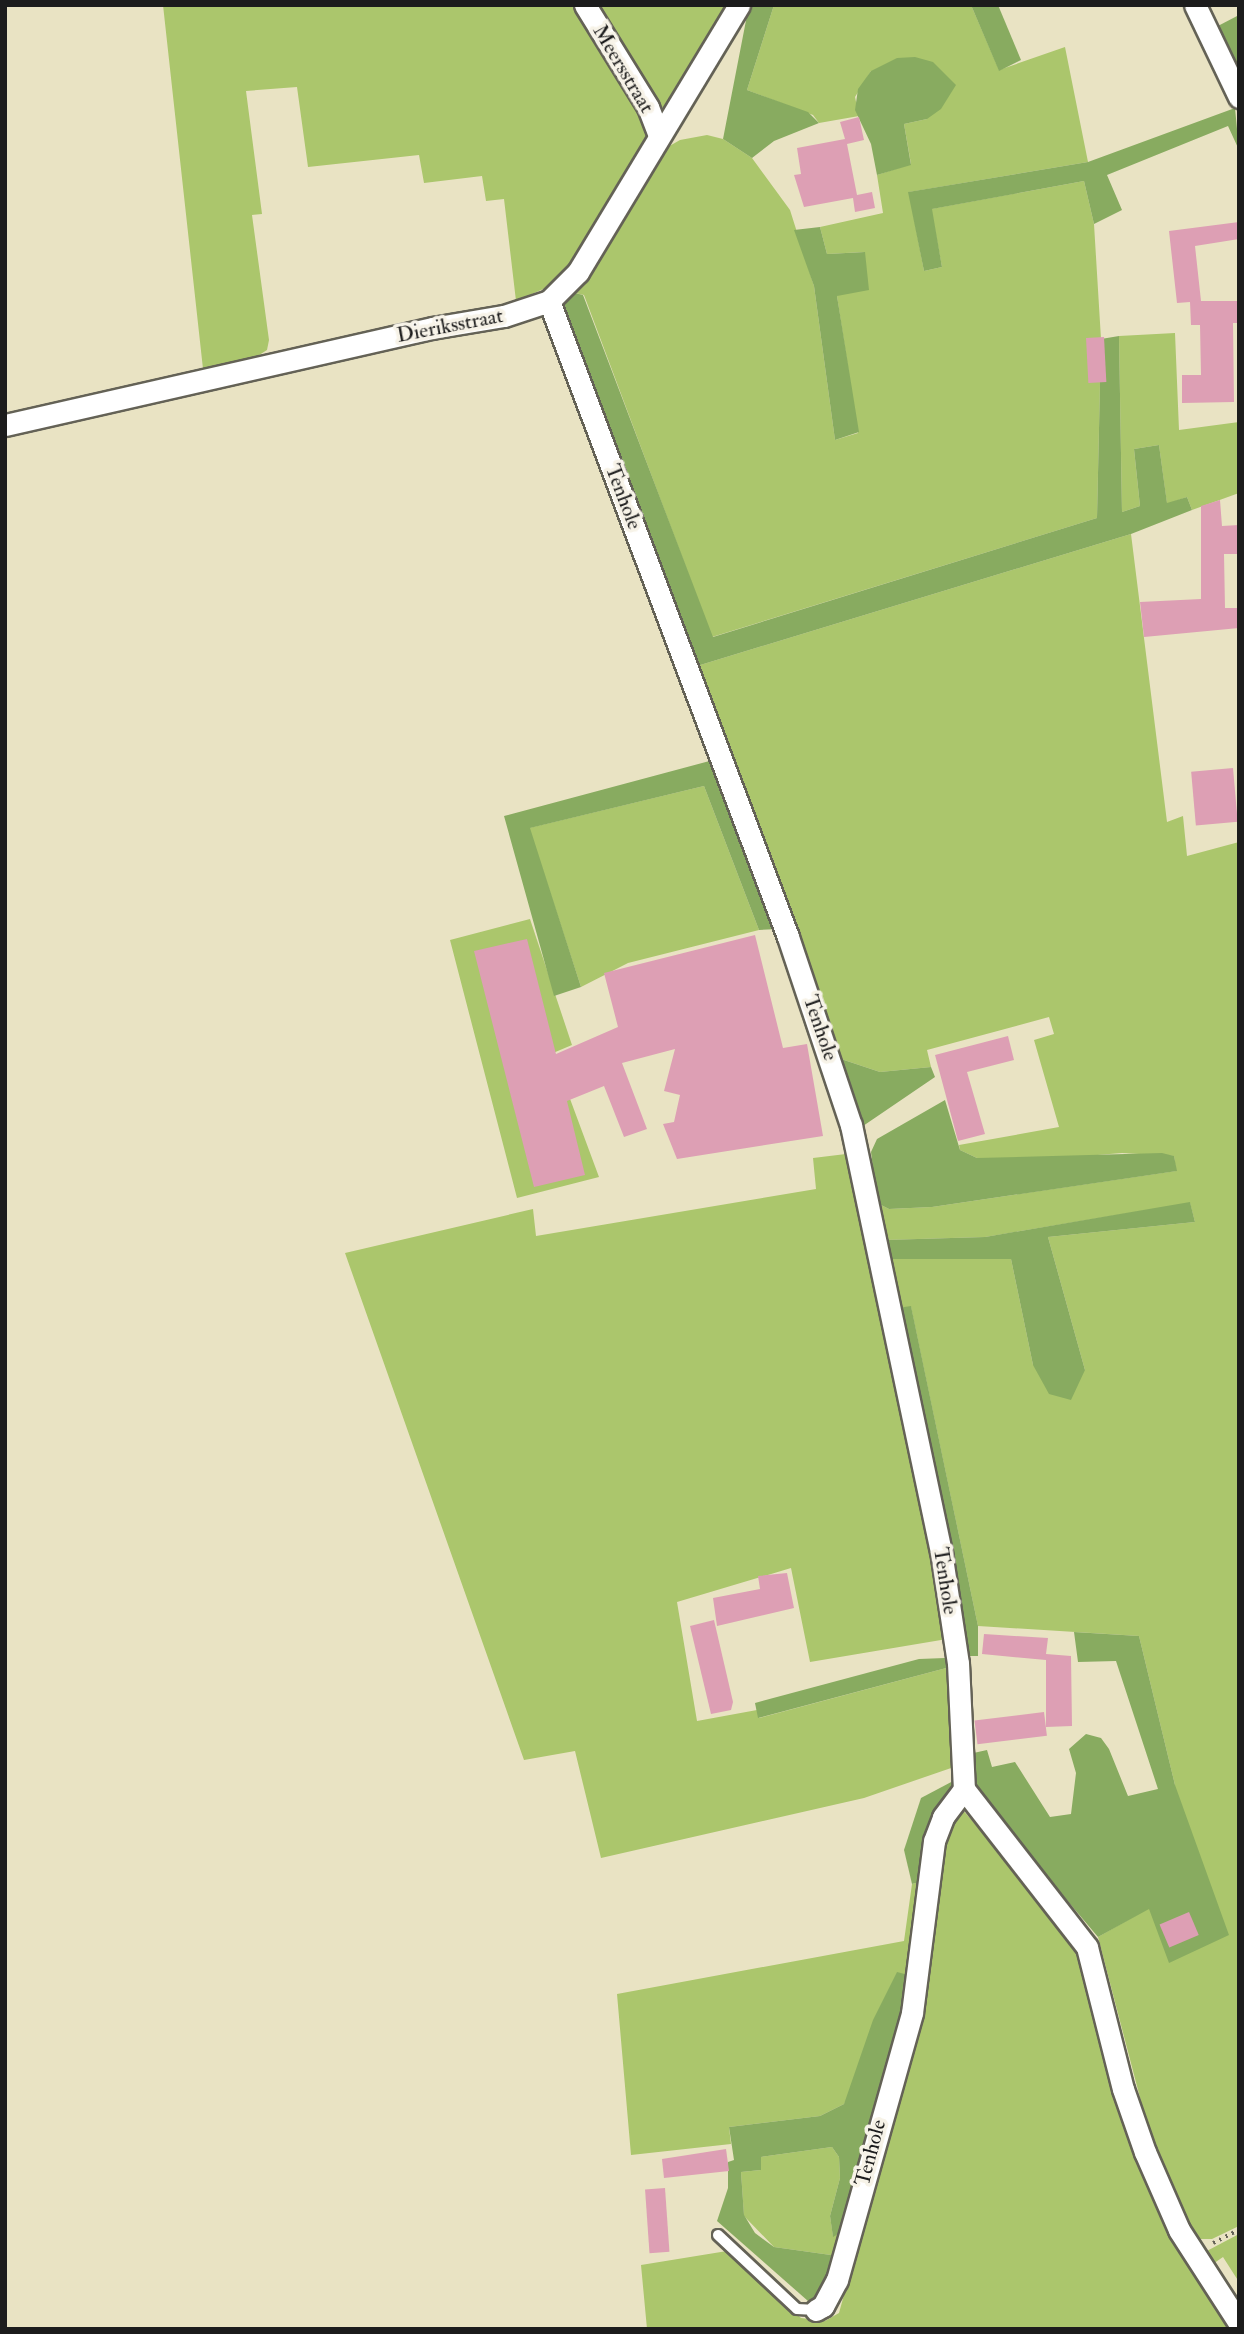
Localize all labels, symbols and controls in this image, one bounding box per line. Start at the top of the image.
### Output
street label: Meersstraat [587,20,659,118]
street label: Dieriksstraat [395,303,505,349]
street label: Tenhole [599,461,647,533]
street label: Tenhole [797,992,843,1064]
street label: Tenhole [927,1546,963,1616]
street label: Tenhole [850,2117,892,2189]

